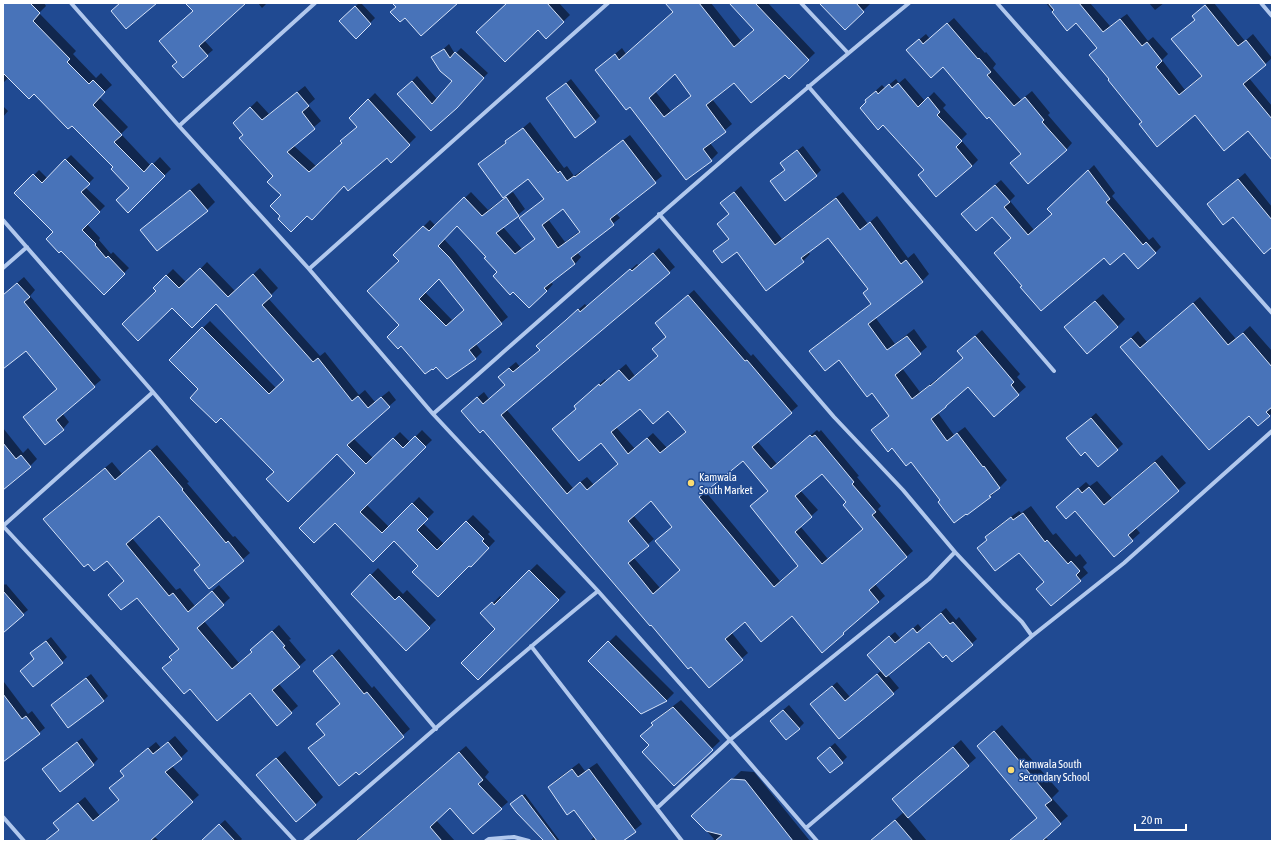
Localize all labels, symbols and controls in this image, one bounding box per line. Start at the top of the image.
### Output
place label: Kamwala South Market [699,471,753,496]
marker: Kamwala South Market [686,478,696,488]
place label: Kamwala South Secondary School [1019,758,1090,783]
marker: Kamwala South Secondary School [1006,765,1016,775]
scale bar [1135,806,1186,832]
text: 20 m [1141,813,1163,827]

